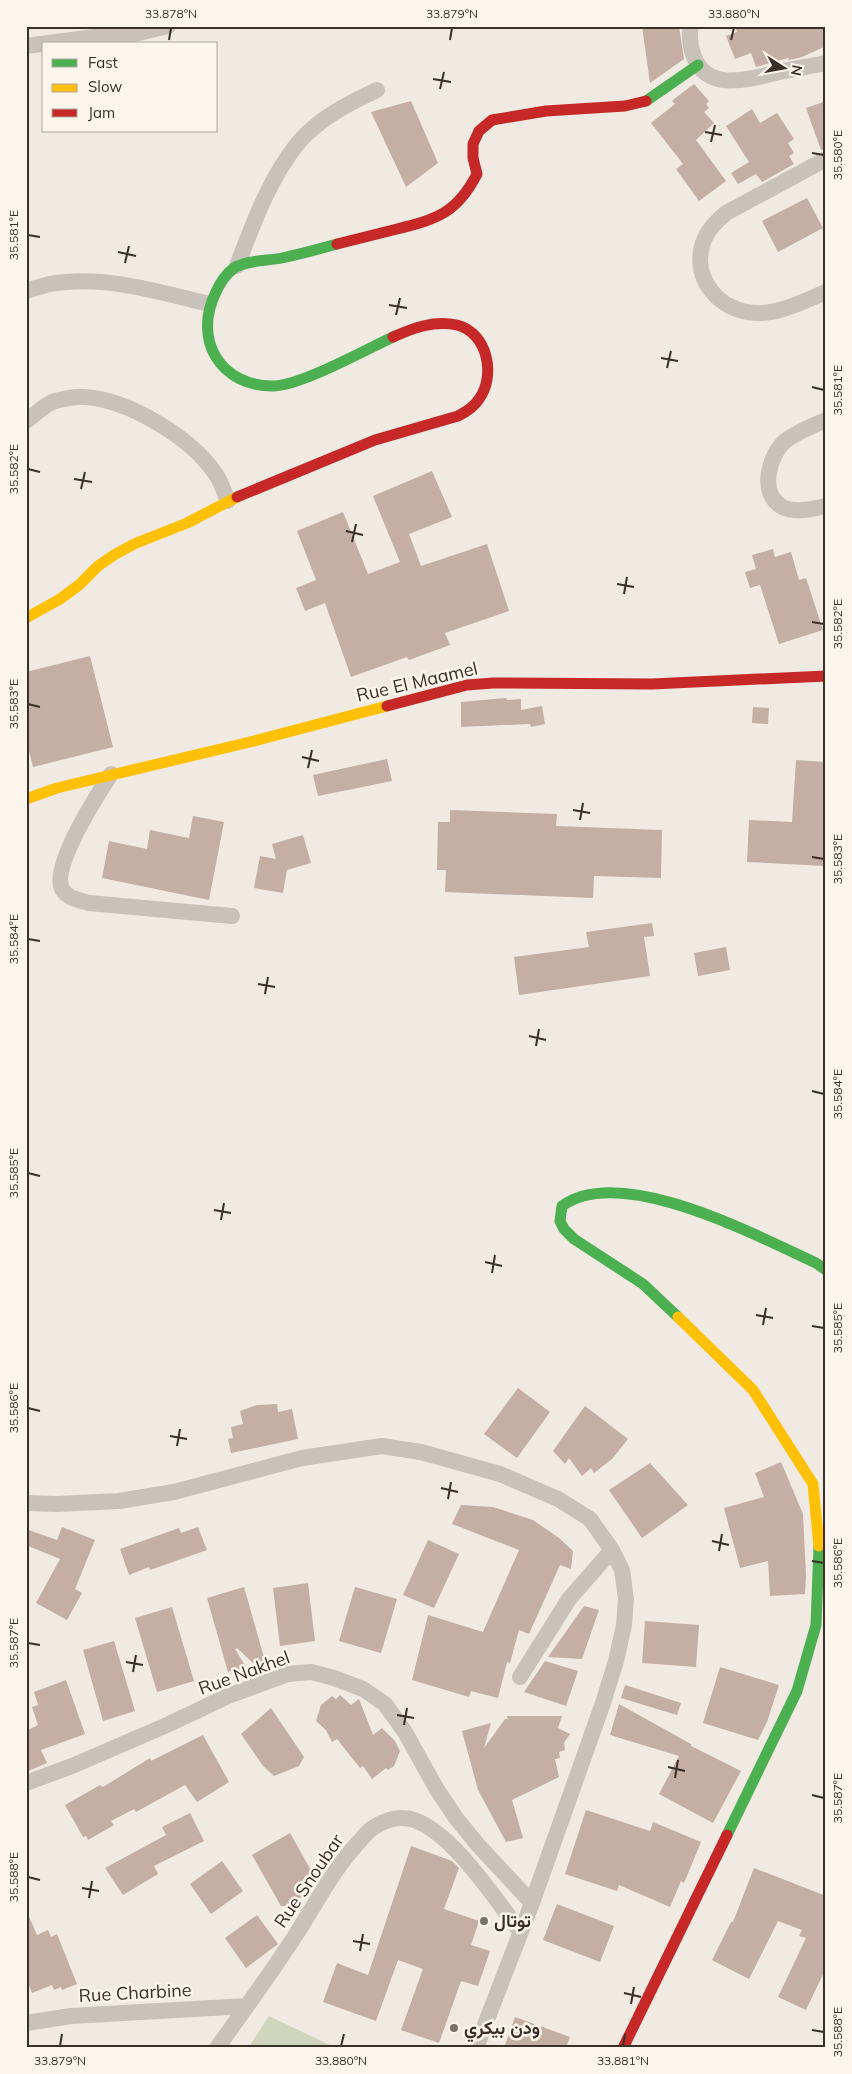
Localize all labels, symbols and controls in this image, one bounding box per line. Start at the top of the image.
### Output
text: 33.878°N [145,6,197,21]
text: 33.879°N [426,6,478,21]
text: 33.880°N [708,6,760,21]
legend [42,42,218,132]
north arrow [760,42,810,92]
text: Fast [88,53,118,72]
text: N [787,64,807,77]
text: Slow [88,77,122,96]
text: Jam [88,103,115,122]
text: 35.580°E [830,130,845,180]
text: 35.581°E [6,210,21,260]
text: 35.581°E [830,365,845,415]
text: 35.582°E [6,444,21,494]
text: 35.582°E [830,599,845,649]
street label: Rue El Maamel [354,656,480,707]
text: 35.583°E [6,679,21,729]
text: 35.583°E [830,834,845,884]
text: 35.584°E [6,914,21,964]
text: 35.584°E [830,1069,845,1119]
text: 35.585°E [6,1148,21,1198]
text: 35.585°E [830,1303,845,1353]
text: 35.586°E [6,1383,21,1433]
text: 35.586°E [830,1538,845,1588]
text: 35.587°E [6,1618,21,1668]
street label: Rue Nakhel [195,1645,293,1700]
text: 35.587°E [830,1773,845,1823]
street label: Rue Snoubar [269,1829,349,1932]
text: 35.588°E [6,1852,21,1902]
place label: توتال [494,1909,531,1932]
marker: توتال [478,1915,490,1927]
street label: Rue Charbine [78,1978,192,2007]
text: 35.588°E [830,2007,845,2057]
place label: ودن بيكري [464,2016,540,2043]
marker: ودن بيكري [448,2022,460,2034]
text: 33.879°N [34,2053,86,2068]
text: 33.880°N [315,2053,367,2068]
text: 33.881°N [597,2053,649,2068]

